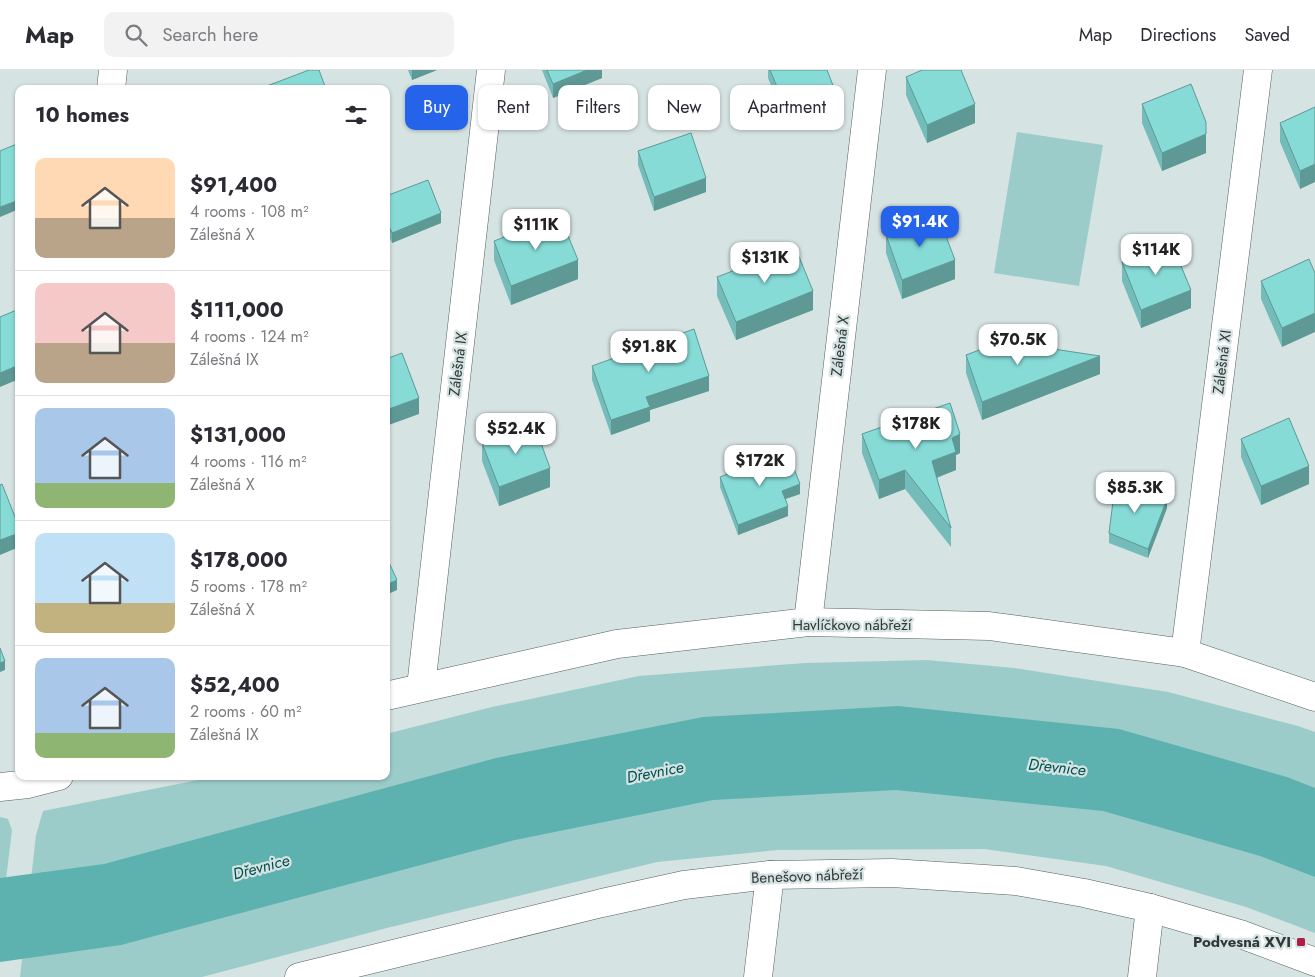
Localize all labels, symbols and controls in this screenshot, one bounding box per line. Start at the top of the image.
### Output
search box [104,12,454,57]
text: Map [25,17,74,52]
icon: search [122,21,150,49]
text: Search here [162,21,258,48]
text: Map [1079,22,1112,48]
text: Directions [1140,22,1216,48]
text: Saved [1244,22,1290,48]
chip: Buy [405,85,468,130]
chip: Rent [478,85,548,130]
chip: Filters [558,85,638,130]
chip: New [648,85,720,130]
chip: Apartment [730,85,844,130]
text: 10 homes [35,100,129,130]
icon: filters [342,101,370,129]
text: $91,400 [190,170,277,200]
icon: home [75,178,135,238]
text: 4 rooms · 108 m² [190,200,309,223]
pin: $91.4K [879,206,961,248]
pin: $111K [501,208,571,251]
text: $91.4K [892,210,948,233]
text: $111K [513,213,559,236]
text: Zálešná X [190,223,255,246]
pin: $114K [1121,234,1191,276]
text: $114K [1132,238,1180,261]
pin: $131K [730,242,800,284]
text: $131K [741,246,789,269]
text: $111,000 [190,295,284,325]
icon: home [75,303,135,363]
street label: Zálešná X [825,314,855,377]
pin: $70.5K [977,324,1059,366]
text: 4 rooms · 124 m² [190,325,309,348]
text: $70.5K [990,328,1046,351]
street label: Zálešná XI [1207,329,1237,395]
street label: Zálešná IX [443,330,473,397]
pin: $91.8K [608,330,690,373]
text: $91.8K [621,335,677,358]
text: Zálešná IX [190,348,259,371]
pin: $178K [881,408,951,450]
pin: $52.4K [475,412,557,455]
text: $178K [892,412,940,435]
text: $52.4K [487,417,545,440]
text: $131,000 [190,420,286,450]
icon: home [75,428,135,488]
pin: $172K [725,444,795,487]
text: $172K [735,449,785,472]
text: 4 rooms · 116 m² [190,450,307,473]
pin: $85.3K [1094,472,1176,514]
text: Zálešná X [190,473,255,496]
text: $85.3K [1107,476,1163,499]
text: $178,000 [190,545,288,575]
icon: home [75,553,135,613]
text: 5 rooms · 178 m² [190,575,307,598]
text: Zálešná X [190,598,255,621]
street label: Havlíčkovo nábřeží [792,614,913,636]
text: $52,400 [190,670,280,700]
icon: home [75,678,135,738]
text: 2 rooms · 60 m² [190,700,302,723]
text: Zálešná IX [190,723,259,746]
water label: Dřevnice [1027,753,1087,781]
water label: Dřevnice [624,755,686,789]
water label: Dřevnice [230,848,292,886]
street label: Benešovo nábřeží [751,863,864,889]
place label: Podvesná XVI [1193,931,1291,953]
marker: Podvesná XVI [1295,936,1307,948]

